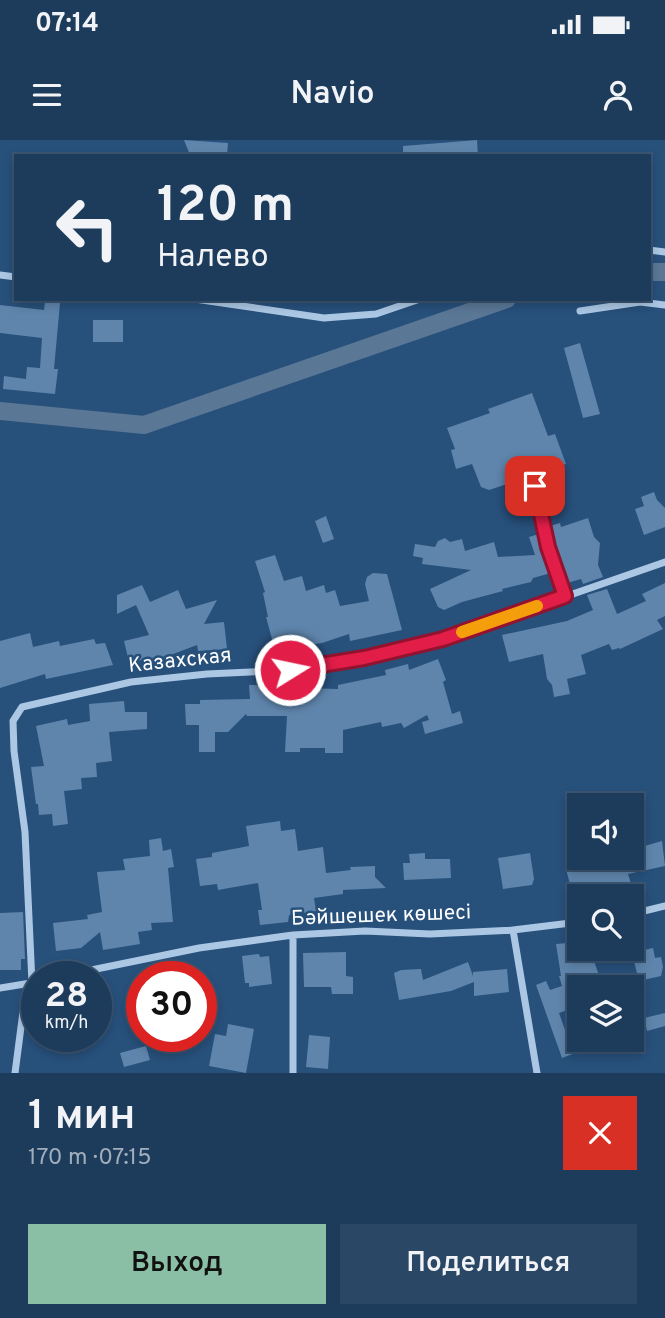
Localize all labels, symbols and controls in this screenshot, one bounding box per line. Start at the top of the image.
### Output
text: 07:14 [35,8,99,41]
text: Navio [290,75,375,115]
icon: menu [28,76,66,114]
icon: person [599,76,637,114]
text: 120 m [157,177,294,239]
icon: left [42,182,133,273]
text: Налево [157,238,269,278]
pin [505,456,565,516]
icon: arrive [516,467,554,505]
position arrow [253,633,327,707]
street label: Казахская [127,642,233,680]
map controls [567,793,644,1052]
button: sound [567,793,644,870]
button: search [567,884,644,961]
street label: Бәйшешек көшесі [291,899,471,933]
speed limit sign: 30 [126,961,217,1052]
text: 28 [45,975,88,1019]
button: layers [567,975,644,1052]
text: km/h [45,1012,88,1035]
text: 1 мин [28,1091,135,1144]
button: close [563,1096,637,1170]
text: 170 m · 07:15 [28,1144,151,1173]
button: Выход [28,1224,326,1304]
button: Поделиться [340,1224,637,1304]

